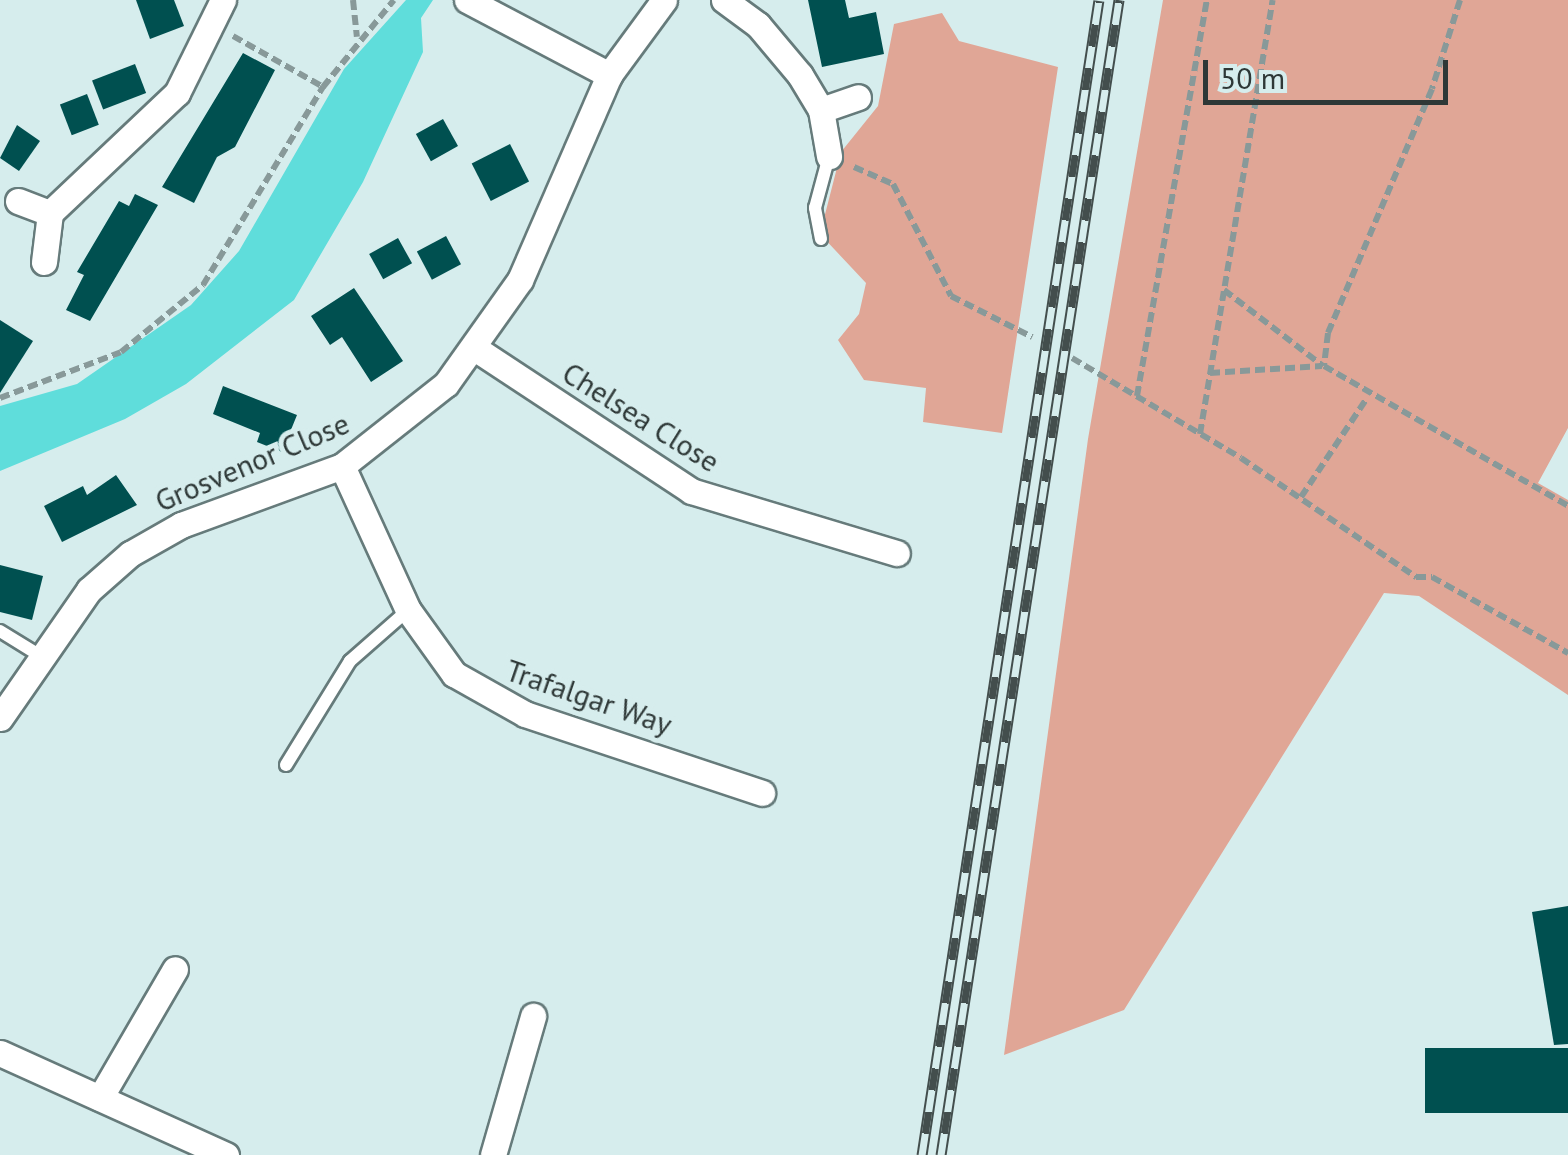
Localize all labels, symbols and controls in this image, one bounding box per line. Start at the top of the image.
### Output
scale bar [1208,40,1453,102]
text: 50 m [1220,58,1285,97]
street label: Chelsea Close [556,355,726,479]
street label: Grosvenor Close [150,405,354,519]
street label: Trafalgar Way [501,652,677,742]

